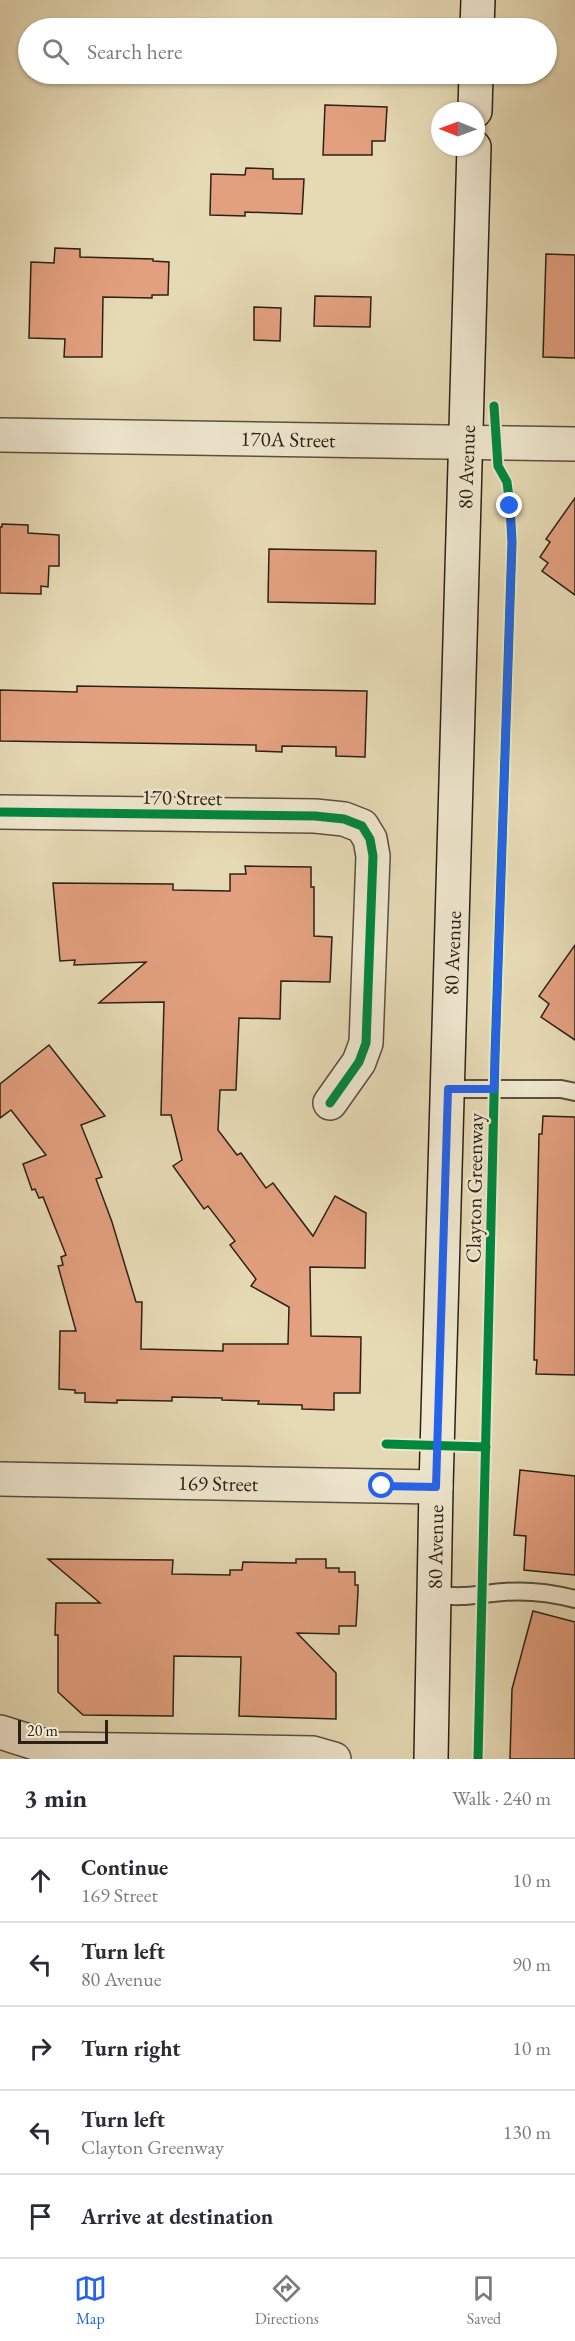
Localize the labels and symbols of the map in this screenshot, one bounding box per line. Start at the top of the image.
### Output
north arrow [431,102,485,156]
street label: 80 Avenue [451,424,481,510]
street label: 170A Street [240,425,336,453]
route end [496,492,522,518]
street label: 170 Street [141,783,223,811]
street label: 80 Avenue [437,910,467,996]
street label: Clayton Greenway [459,1112,489,1263]
street label: 169 Street [177,1469,259,1497]
route start [368,1472,394,1498]
street label: 80 Avenue [421,1504,449,1590]
scale bar [18,1717,108,1744]

